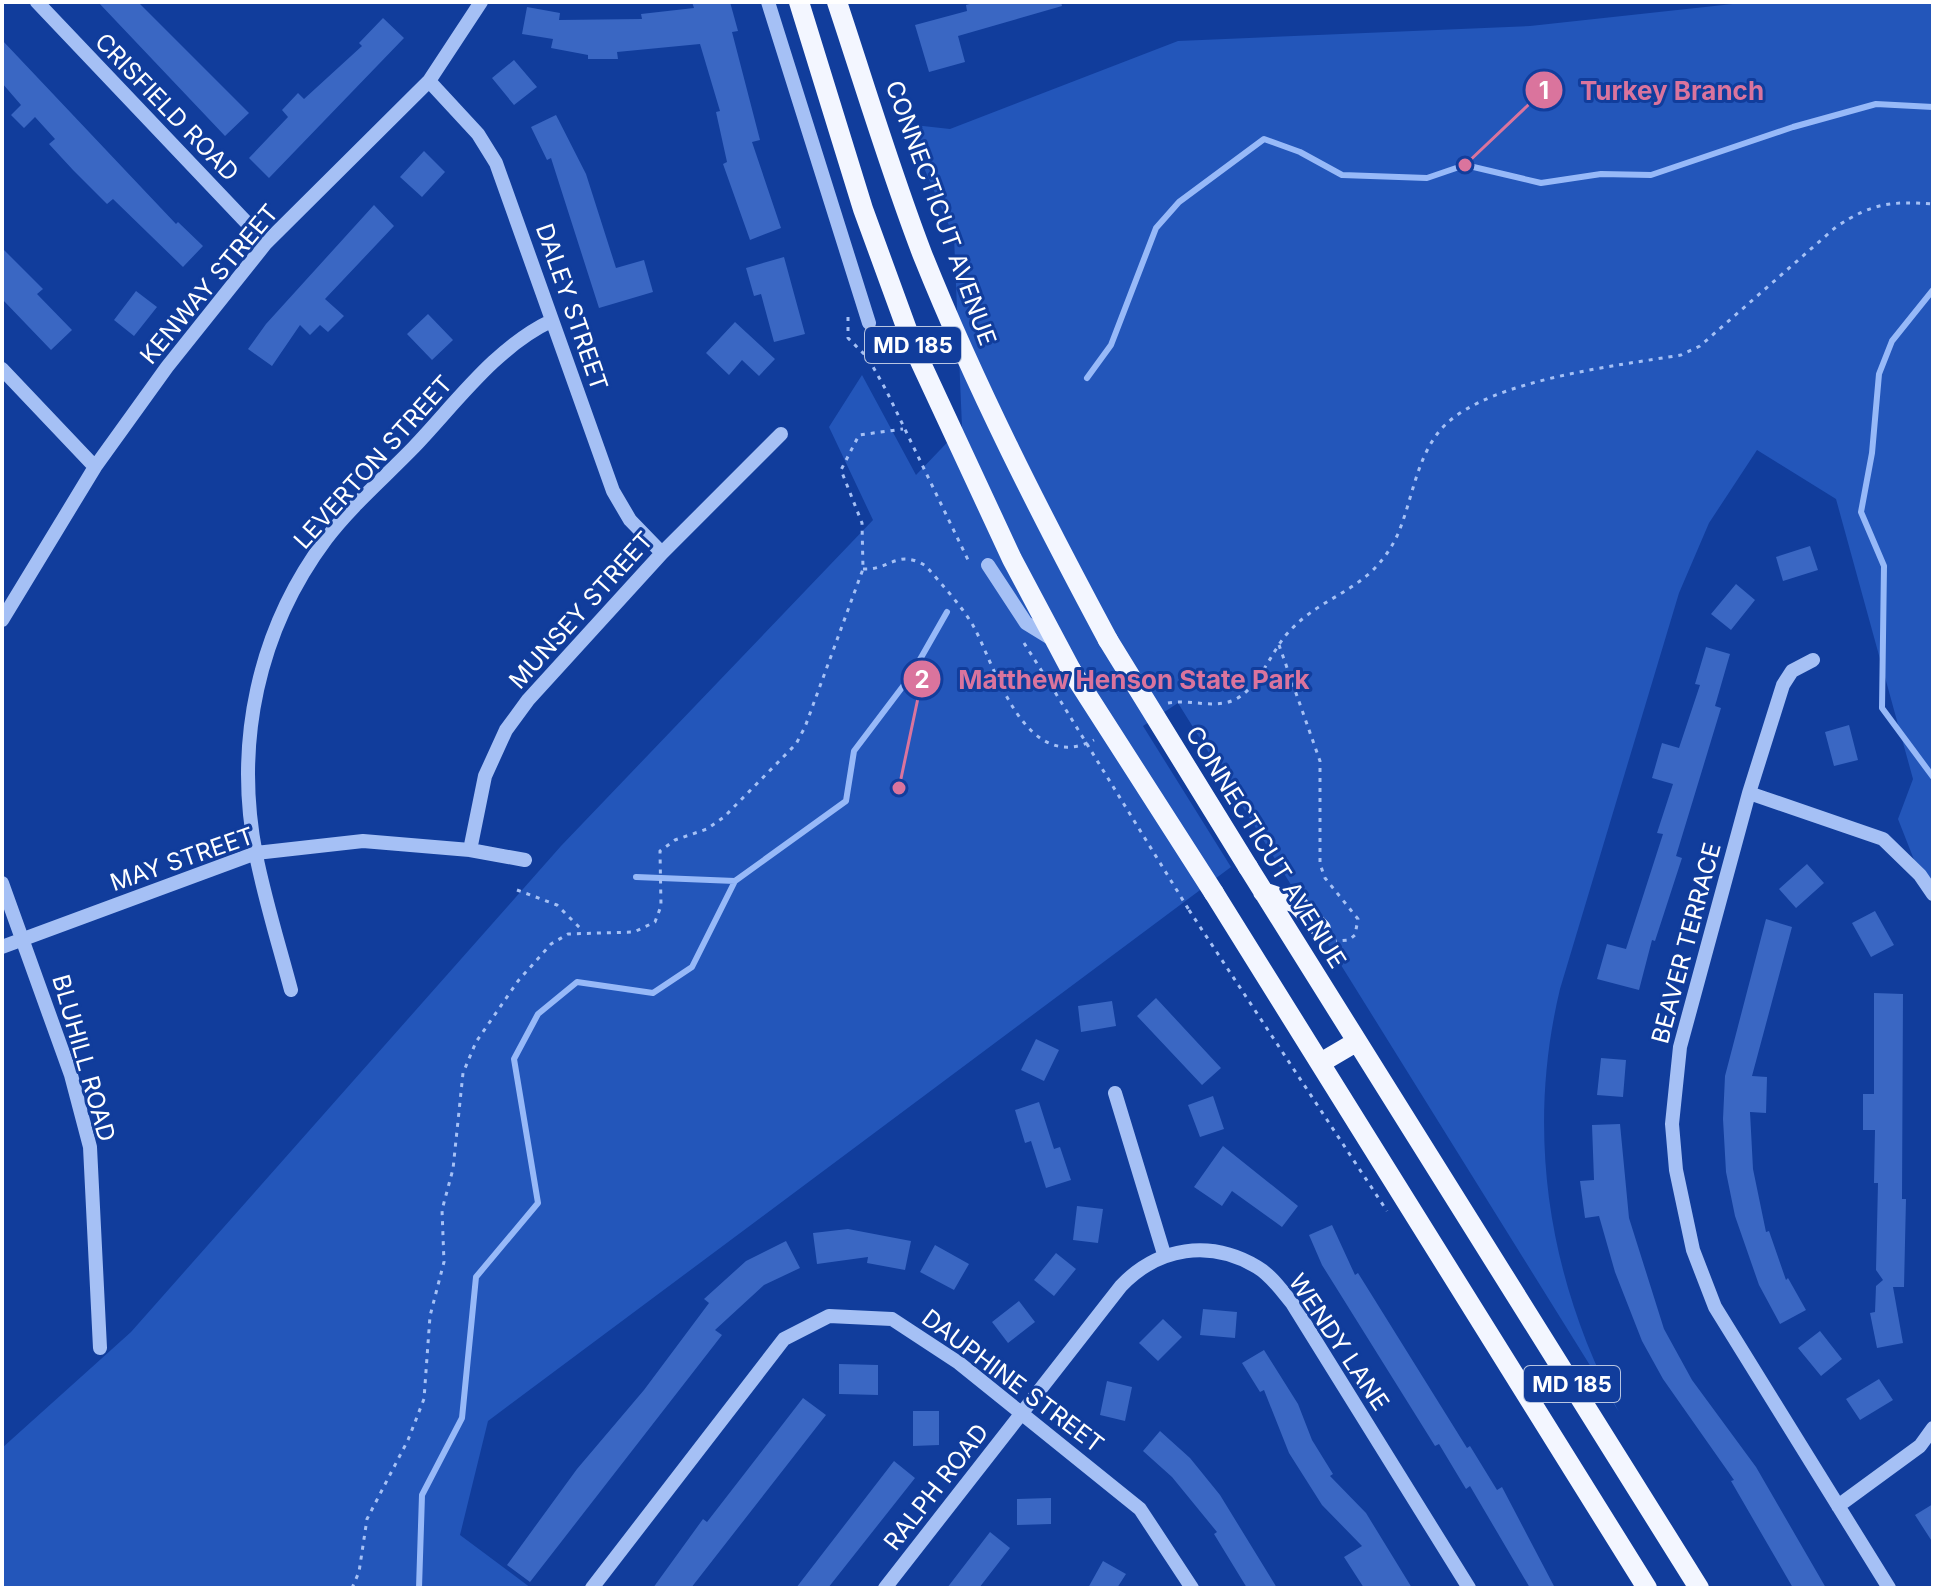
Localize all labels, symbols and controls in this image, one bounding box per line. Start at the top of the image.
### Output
street label: CRISFIELD ROAD [89,27,245,187]
callout: Turkey Branch [1524,65,1780,115]
text: Turkey Branch [1580,75,1764,106]
text: 1 [1539,76,1549,105]
street label: CONNECTICUT AVENUE [880,77,1002,349]
street label: KENWAY STREET [134,198,284,370]
street label: DALEY STREET [530,220,614,394]
road number: MD 185 [865,327,961,363]
street label: LEVERTON STREET [288,369,458,555]
street label: MUNSEY STREET [503,526,659,694]
callout: Matthew Henson State Park [902,654,1326,704]
text: Matthew Henson State Park [958,664,1310,695]
text: 2 [914,665,930,694]
street label: CONNECTICUT AVENUE [1180,721,1352,973]
street label: MAY STREET [106,821,258,897]
street label: BEAVER TERRACE [1645,839,1727,1047]
street label: BLUHILL ROAD [46,971,122,1145]
street label: WENDY LANE [1283,1268,1395,1416]
street label: DAUPHINE STREET [916,1303,1110,1459]
road number: MD 185 [1524,1366,1620,1402]
street label: RALPH ROAD [878,1418,994,1556]

